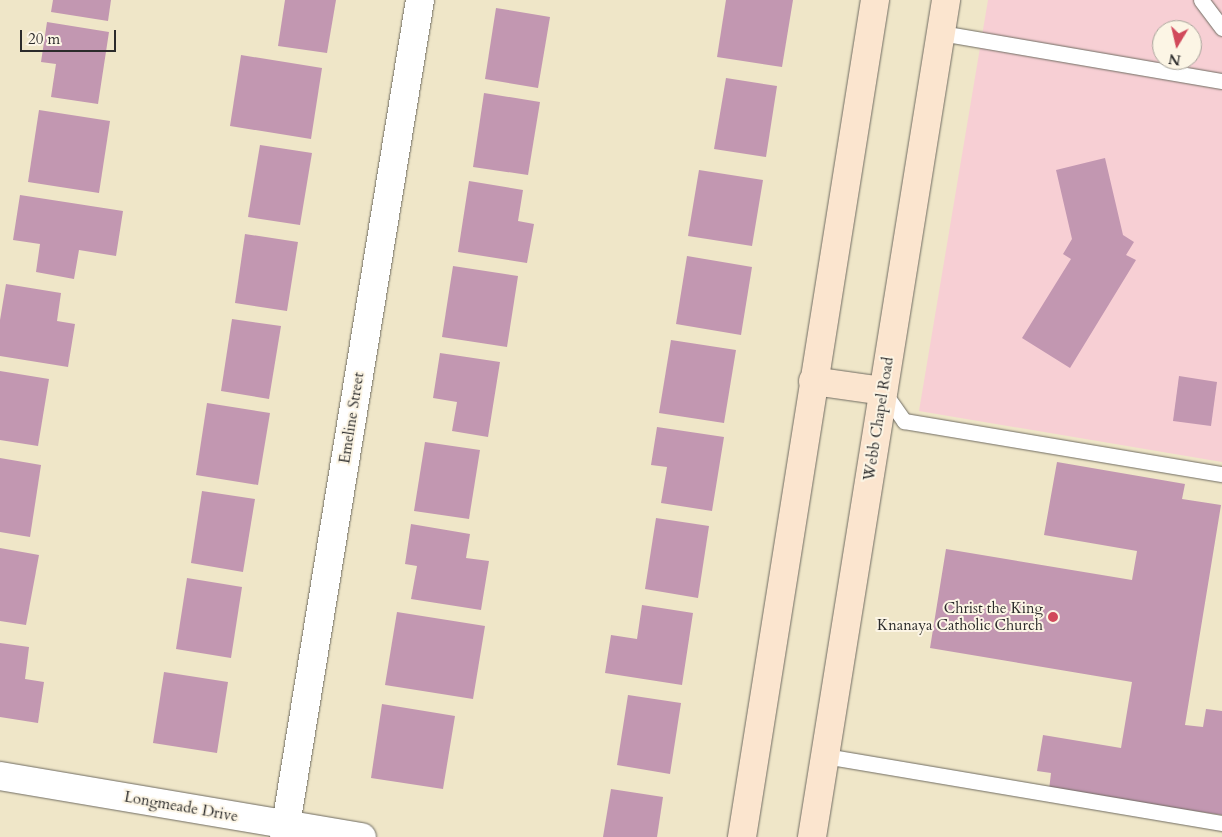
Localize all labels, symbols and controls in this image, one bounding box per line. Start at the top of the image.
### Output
scale bar [22,20,119,52]
north arrow [1152,20,1202,70]
text: 20 m [28,29,60,49]
text: N [1167,49,1182,70]
street label: Webb Chapel Road [860,356,898,482]
street label: Emeline Street [336,371,368,465]
place label: Christ the King Knanaya Catholic Church [877,599,1043,634]
marker: Christ the King Knanaya Catholic Church [1047,611,1059,623]
street label: Longmeade Drive [123,788,239,826]

